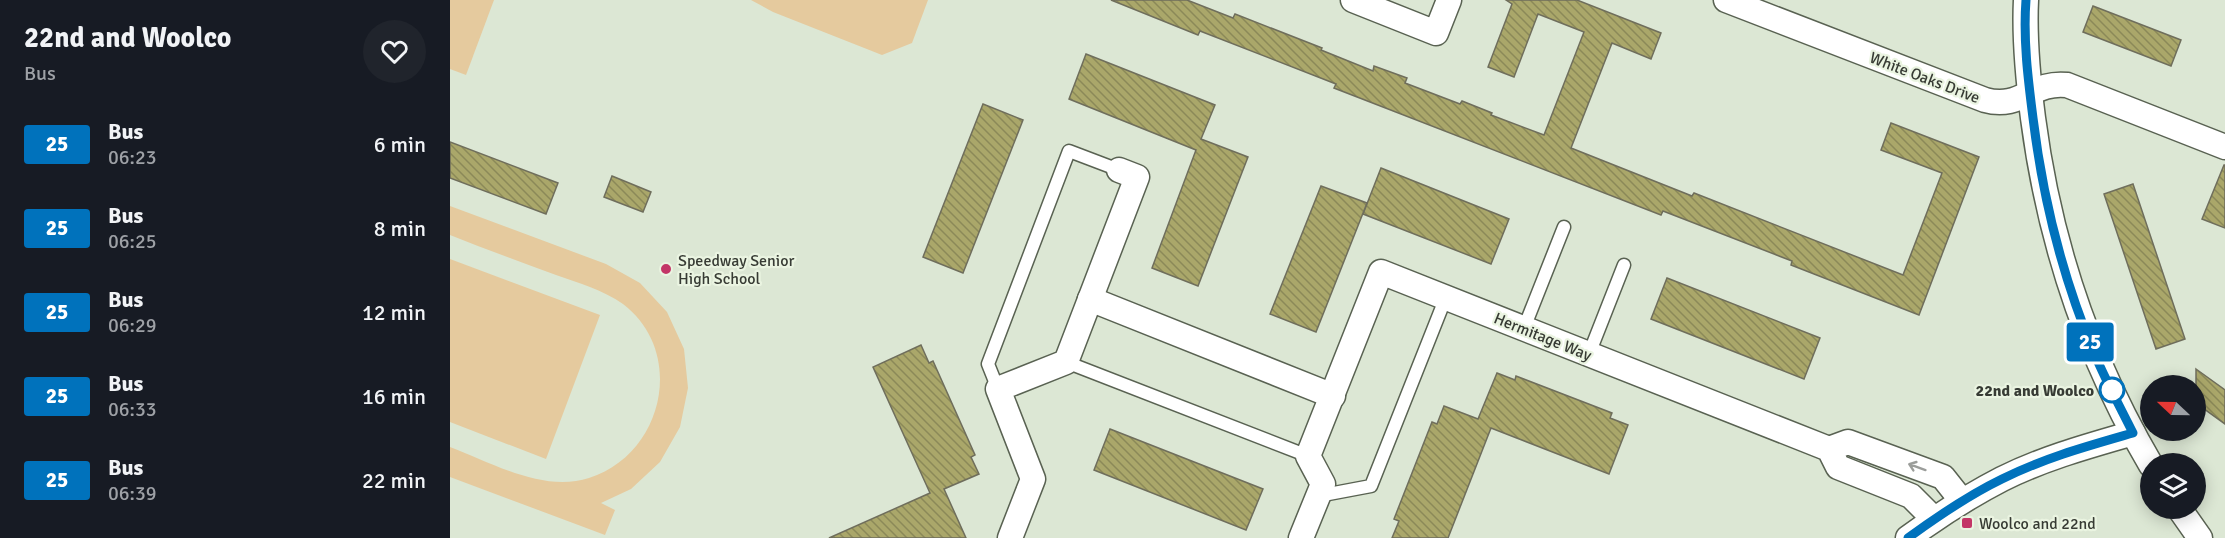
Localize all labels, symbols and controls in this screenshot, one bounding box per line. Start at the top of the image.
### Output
button: heart [363,20,426,83]
text: 22nd and Woolco [24,21,231,55]
street label: White Oaks Drive [1867,48,1983,108]
text: Bus [24,61,56,86]
text: Bus [108,118,143,145]
text: 25 [46,131,68,157]
text: 6 min [374,131,426,158]
text: 06:23 [108,145,157,170]
text: Bus [108,202,143,229]
text: 25 [46,215,68,241]
text: 8 min [374,215,426,242]
text: 06:25 [108,229,157,254]
place label: Speedway Senior High School [678,251,794,289]
marker: Speedway Senior High School [659,262,673,276]
text: Bus [108,286,143,313]
text: 25 [46,299,68,325]
text: 12 min [362,299,426,326]
street label: Hermitage Way [1491,308,1595,366]
text: 06:29 [108,313,157,338]
line badge: 25 [2063,322,2117,362]
text: 25 [2079,329,2101,355]
text: Bus [108,370,143,397]
north arrow [2140,375,2206,441]
map controls [2140,375,2206,519]
marker: 22nd and Woolco [2099,377,2125,403]
place label: 22nd and Woolco [1976,381,2094,401]
text: 25 [46,383,68,409]
text: 16 min [362,383,426,410]
text: 06:33 [108,397,157,422]
button: layers [2140,453,2206,519]
text: Bus [108,454,143,481]
one-way arrow [1909,461,1927,472]
text: 25 [46,467,68,493]
text: 22 min [362,467,426,494]
text: 06:39 [108,481,157,506]
place label: Woolco and 22nd [1979,514,2096,534]
marker: Woolco and 22nd [1960,516,1974,530]

